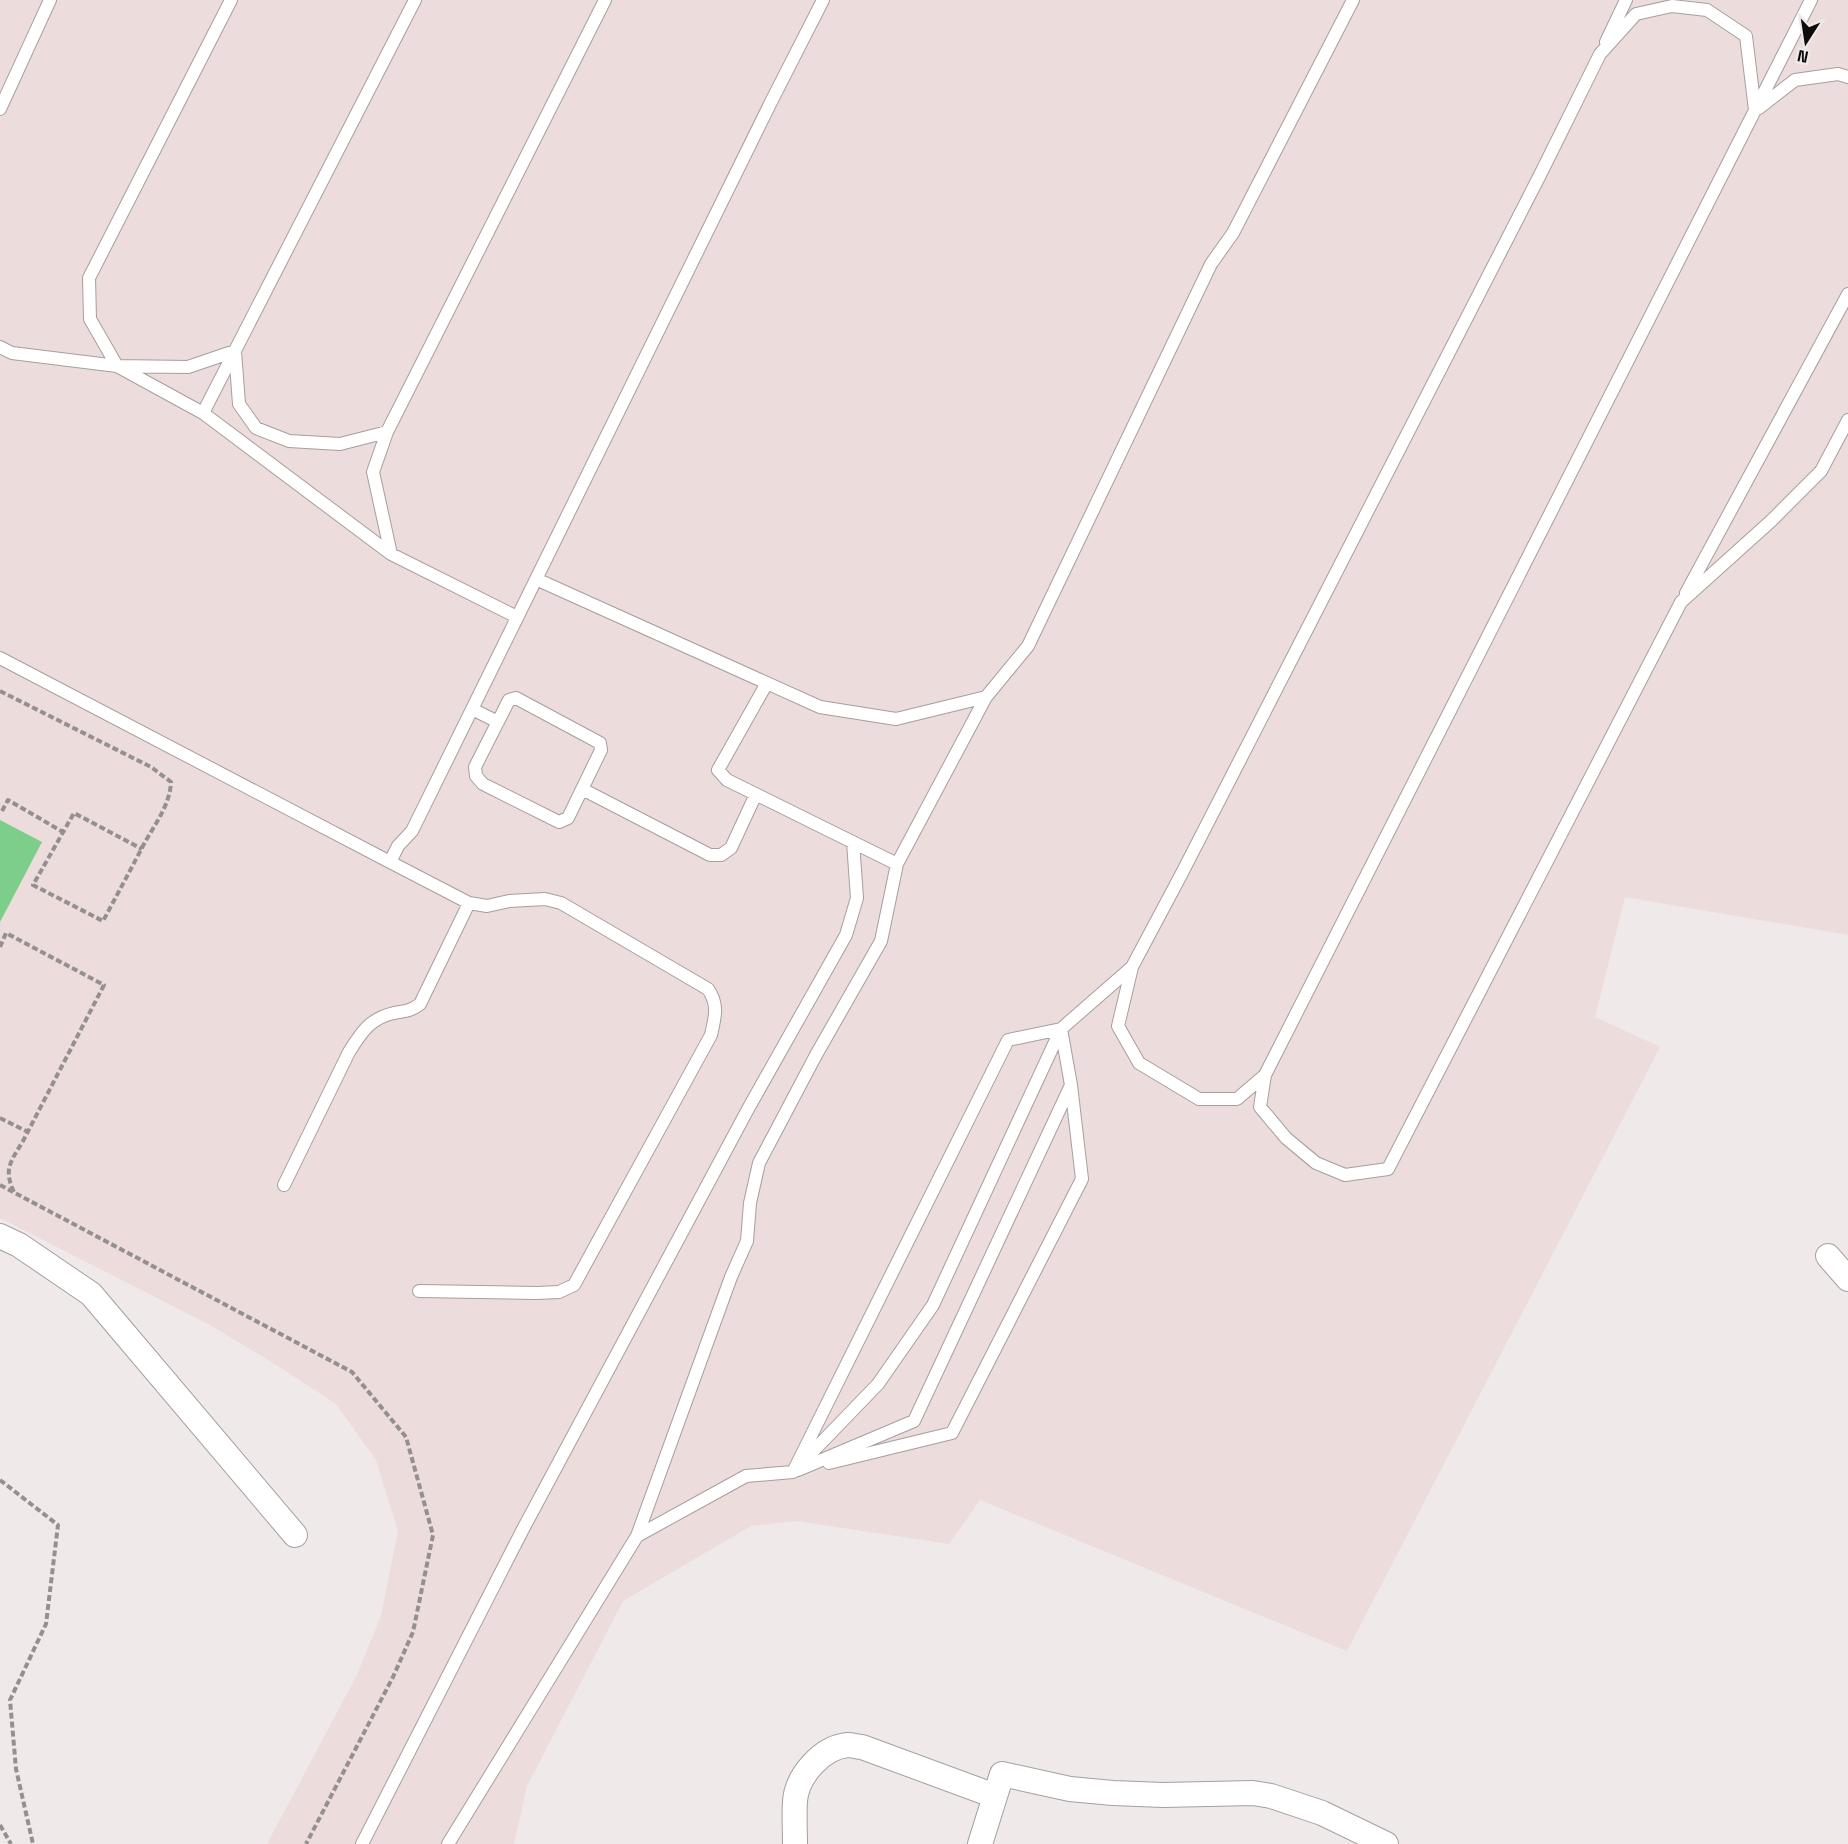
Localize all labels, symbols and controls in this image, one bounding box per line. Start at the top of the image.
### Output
north arrow [1776,12,1836,72]
text: N [1796,45,1810,68]

